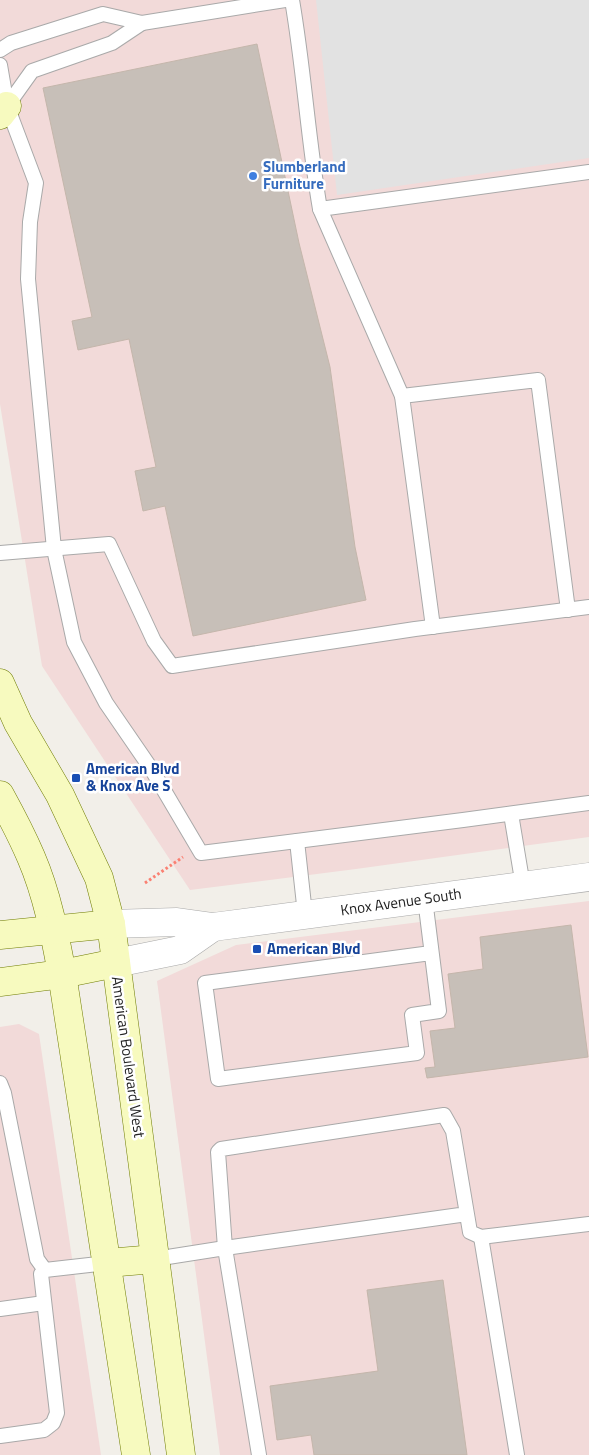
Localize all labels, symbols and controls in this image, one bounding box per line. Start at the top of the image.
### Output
place label: Slumberland Furniture [263,155,346,195]
marker: Slumberland Furniture [247,170,259,182]
place label: American Blvd & Knox Ave S [86,757,179,797]
marker: American Blvd & Knox Ave S [70,772,82,784]
street label: Knox Avenue South [339,882,463,921]
place label: American Blvd [267,937,360,960]
marker: American Blvd [251,943,263,955]
street label: American Boulevard West [106,975,151,1140]

